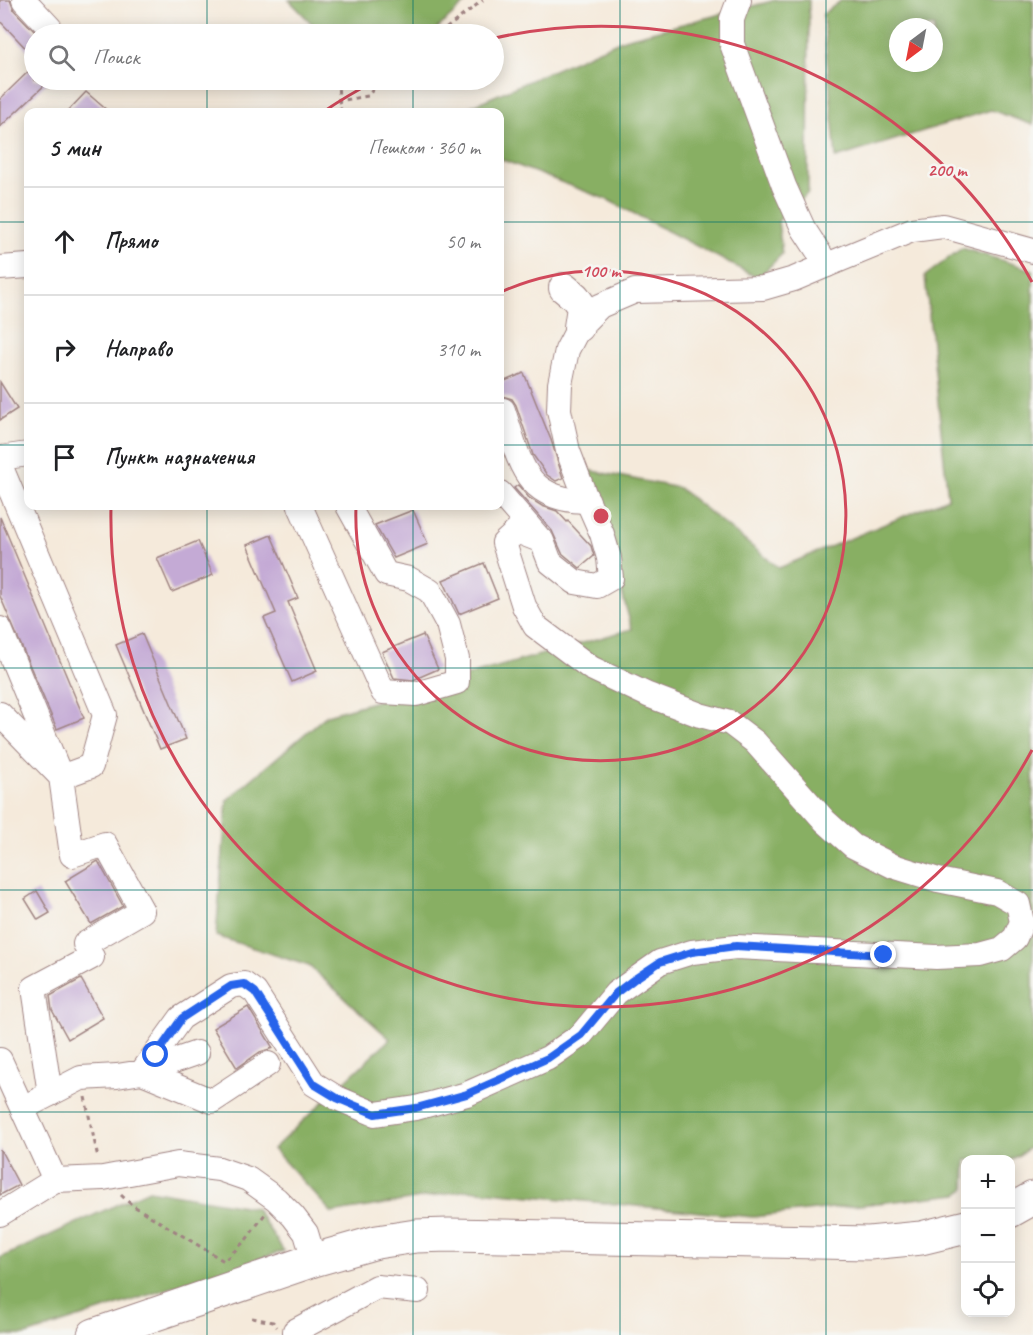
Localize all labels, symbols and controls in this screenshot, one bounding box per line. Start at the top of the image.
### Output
north arrow [889,18,943,72]
search box [24,24,504,90]
icon: search [45,41,78,74]
text: Поиск [93,43,139,71]
text: 5 мин [48,131,100,164]
text: Пешком · 360 m [368,135,480,160]
text: 200 m [928,159,968,181]
icon: ahead [48,225,81,258]
text: Прямо [105,227,157,255]
text: 50 m [446,229,480,254]
text: 100 m [582,260,622,282]
icon: right [48,333,81,366]
text: Направо [105,335,172,363]
text: 310 m [437,337,480,362]
icon: arrive [48,441,81,474]
text: Пункт назначения [105,443,254,471]
centre of rings [591,506,611,526]
route end [870,941,896,967]
route start [142,1041,168,1067]
map controls [961,1155,1015,1317]
button: + [961,1155,1015,1209]
button: − [961,1209,1015,1263]
button: locate [961,1263,1015,1317]

